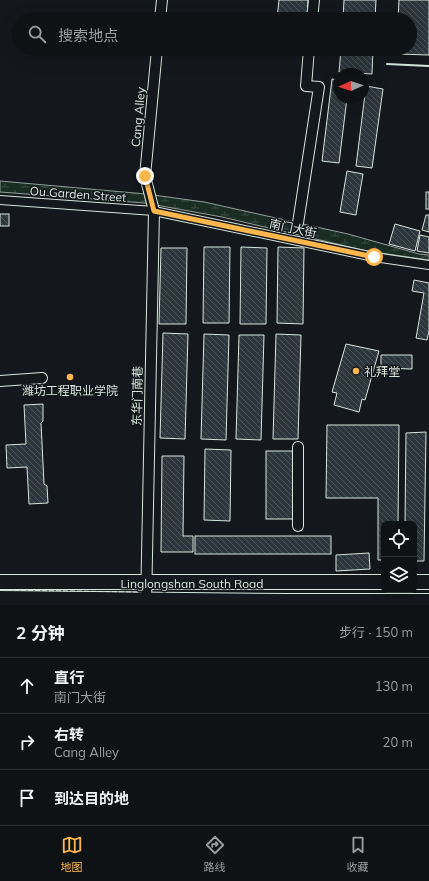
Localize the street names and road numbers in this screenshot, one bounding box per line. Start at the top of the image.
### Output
street label: Cang Alley [128,86,148,148]
street label: Ou Garden Street [29,183,127,205]
street label: 南门大街 [268,216,318,240]
street label: 东华门南巷 [129,366,145,426]
street label: Linglongshan South Road [120,576,264,591]

